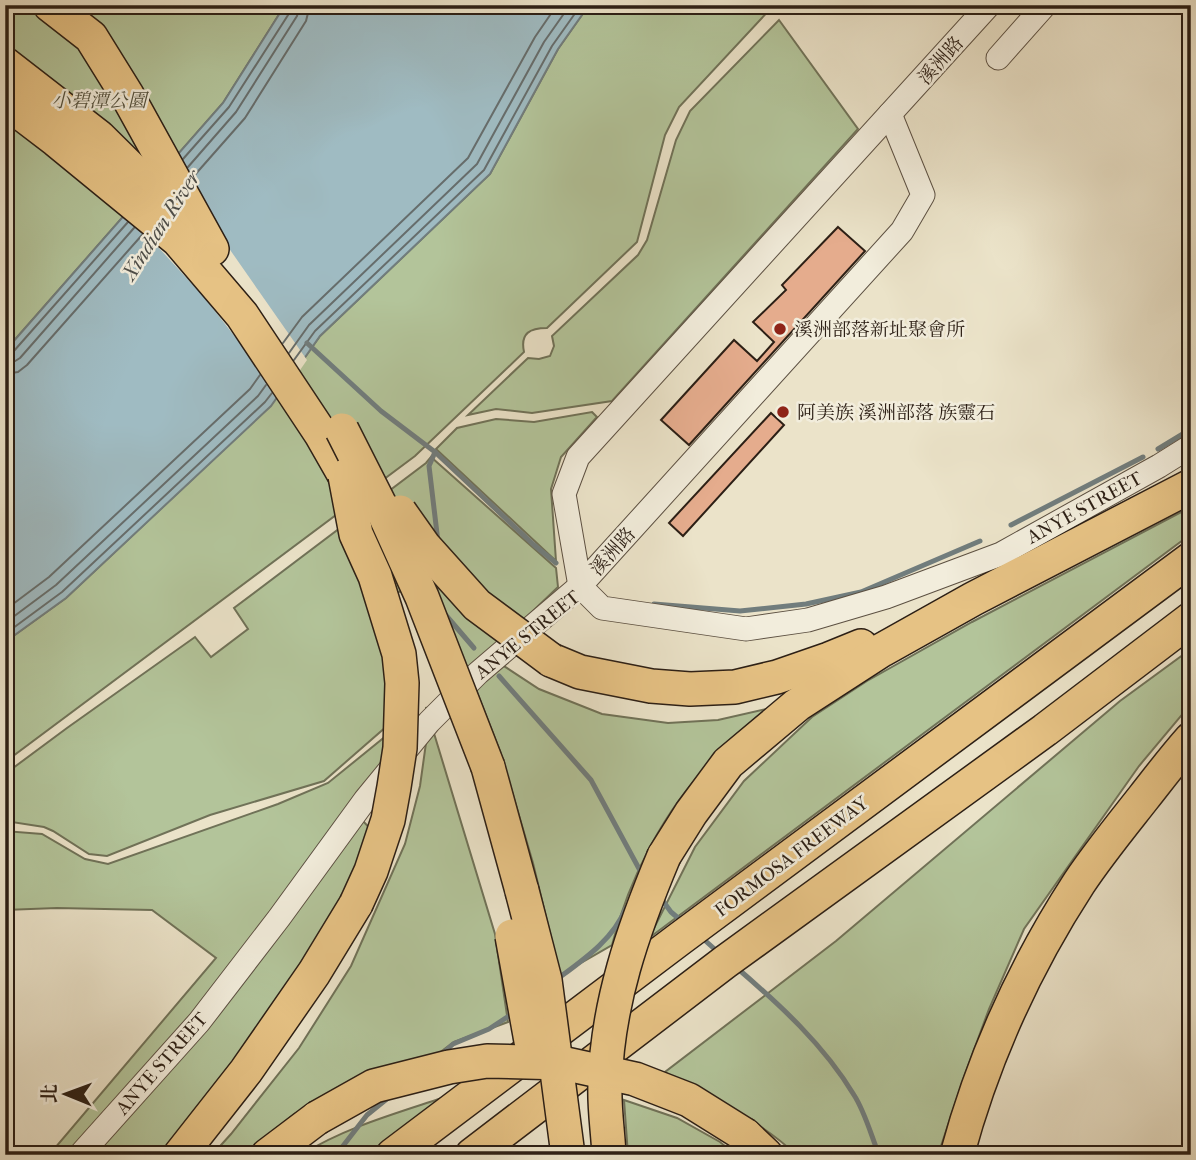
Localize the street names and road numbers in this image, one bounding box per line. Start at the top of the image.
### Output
street label: 溪洲路 [913,32,968,89]
street label: ANYE STREET [1022,467,1146,549]
street label: 溪洲路 [585,523,640,580]
street label: ANYE STREET [470,586,585,684]
street label: FORMOSA FREEWAY [711,791,874,922]
street label: ANYE STREET [111,1008,212,1120]

